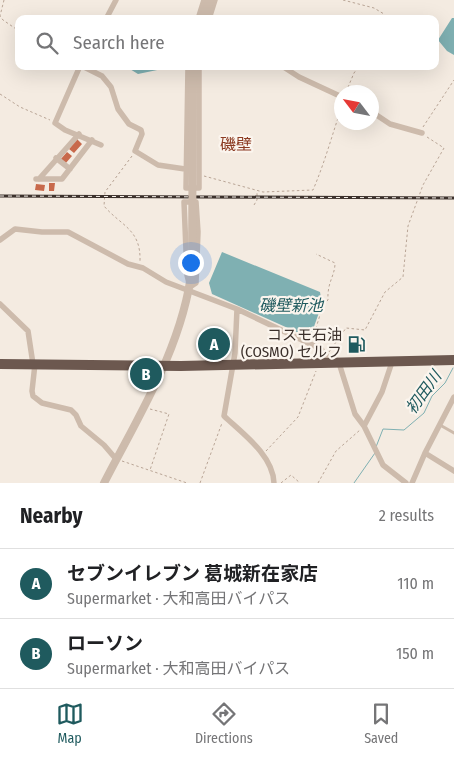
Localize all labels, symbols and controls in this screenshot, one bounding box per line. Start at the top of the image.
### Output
search box [15,15,439,70]
icon: search [33,29,61,57]
text: Search here [73,31,165,54]
north arrow [334,85,379,130]
district label: 磯壁 [220,135,252,154]
your location [178,250,204,276]
water label: 磯壁新池 [259,296,325,315]
pin: A [198,325,230,363]
place label: コスモ石油 (COSMO) セルフ [241,326,342,361]
fuel station icon: コスモ石油 (COSMO) セルフ [346,334,366,354]
pin: B [130,355,162,393]
water label: 初田川 [402,366,446,417]
text: Nearby [20,503,82,529]
text: 2 results [379,506,434,525]
text: セブンイレブン 葛城新在家店 [67,562,318,585]
text: A [32,574,40,593]
text: 110 m [397,574,434,593]
text: Supermarket · 大和高田バイパス [67,589,290,608]
text: ローソン [67,632,143,655]
text: B [32,644,40,663]
text: 150 m [396,644,434,663]
text: Supermarket · 大和高田バイパス [67,659,290,678]
tab: Map [56,700,84,747]
tab: Directions [195,700,253,747]
tab: Saved [364,700,398,747]

